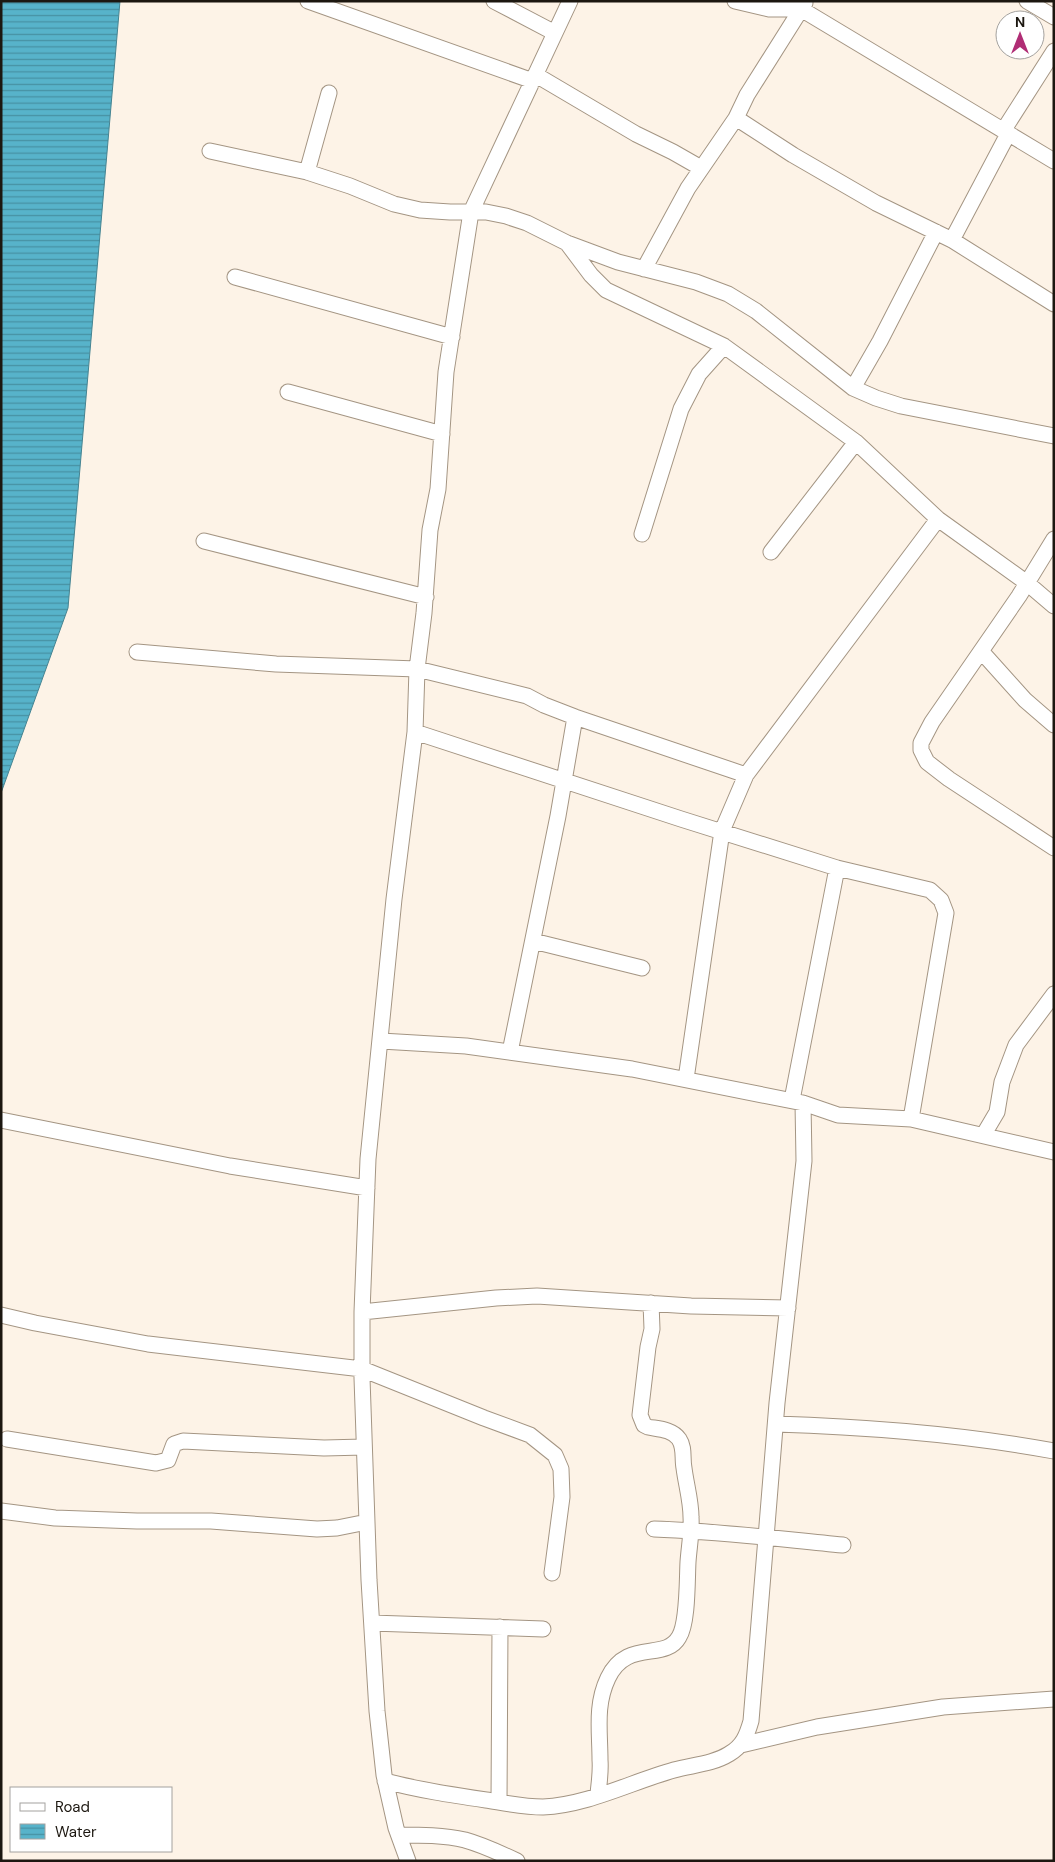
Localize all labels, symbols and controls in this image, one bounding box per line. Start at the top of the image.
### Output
north arrow [995,10,1045,60]
text: N [1015,13,1025,31]
legend [10,1787,172,1852]
text: Road [55,1797,90,1817]
text: Water [55,1822,97,1842]

